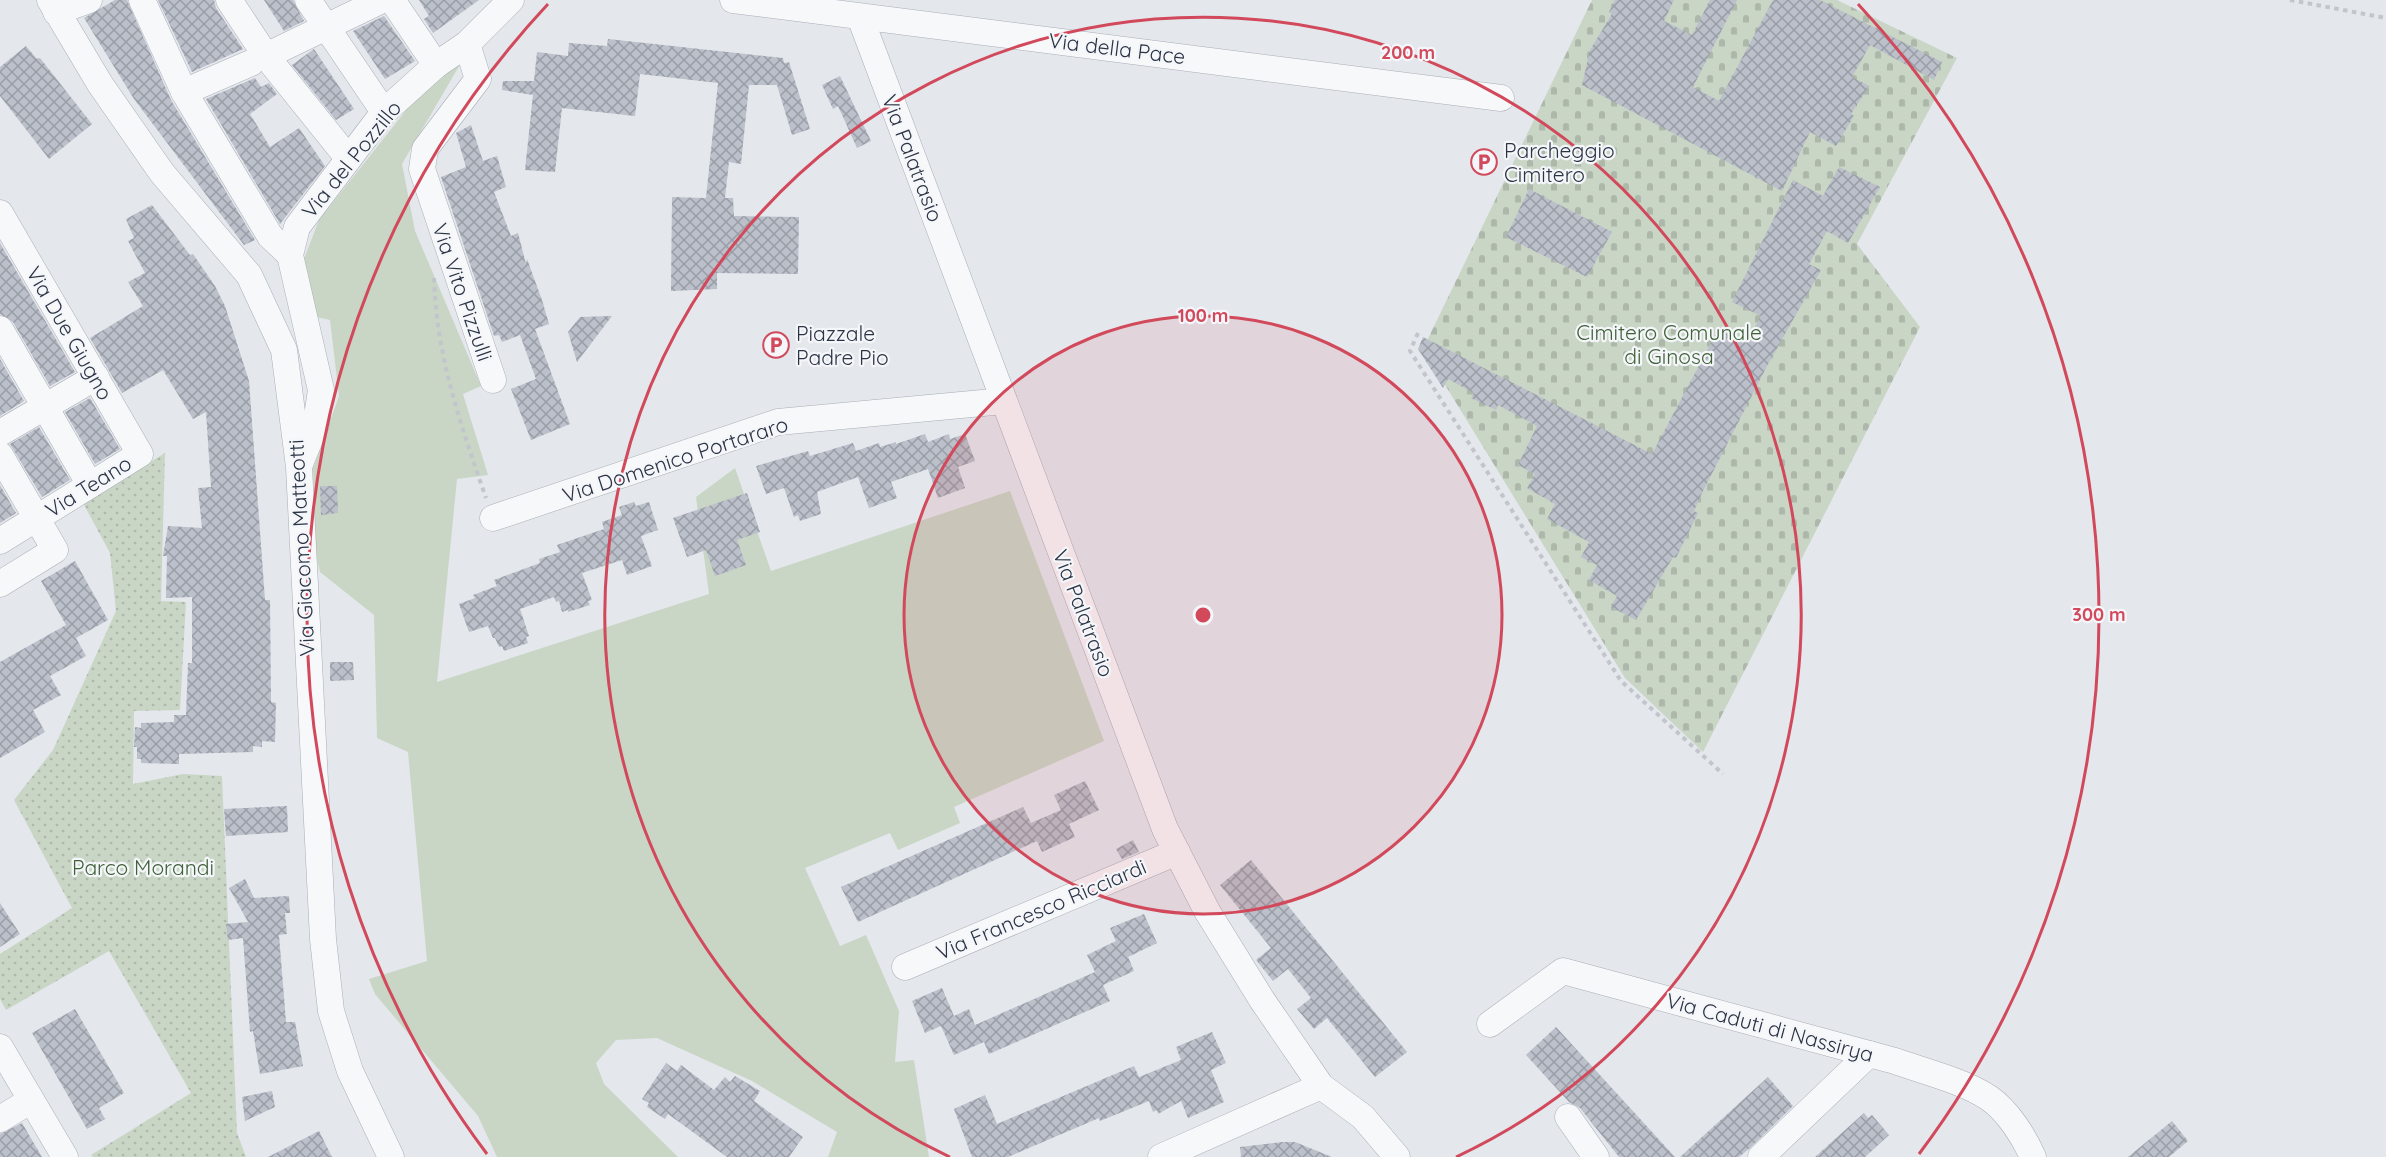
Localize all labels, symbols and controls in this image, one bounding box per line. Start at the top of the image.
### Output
street label: Via della Pace [1047,27,1187,69]
text: 200 m [1381,41,1435,64]
street label: Via Palatrasio [877,91,949,225]
street label: Via del Pozzillo [296,95,406,223]
place label: Parcheggio Cimitero [1504,137,1615,187]
parking icon: Parcheggio Cimitero [1469,147,1499,177]
street label: Via Vito Pizzulli [427,220,499,364]
street label: Via Due Giugno [21,261,119,405]
text: 100 m [1178,304,1228,327]
park label: Cimitero Comunale di Ginosa [1576,319,1762,369]
place label: Piazzale Padre Pio [796,320,889,370]
parking icon: Piazzale Padre Pio [761,330,791,360]
street label: Via Domenico Portararo [559,410,791,508]
street label: Via Giacomo Matteotti [282,439,320,657]
street label: Via Teano [40,449,136,523]
street label: Via Palatrasio [1048,546,1120,680]
text: 300 m [2072,603,2126,626]
centre of rings [1193,605,1213,625]
street label: Via Francesco Ricciardi [932,853,1150,965]
park label: Parco Morandi [72,854,214,880]
street label: Via Caduti di Nassirya [1663,987,1877,1067]

